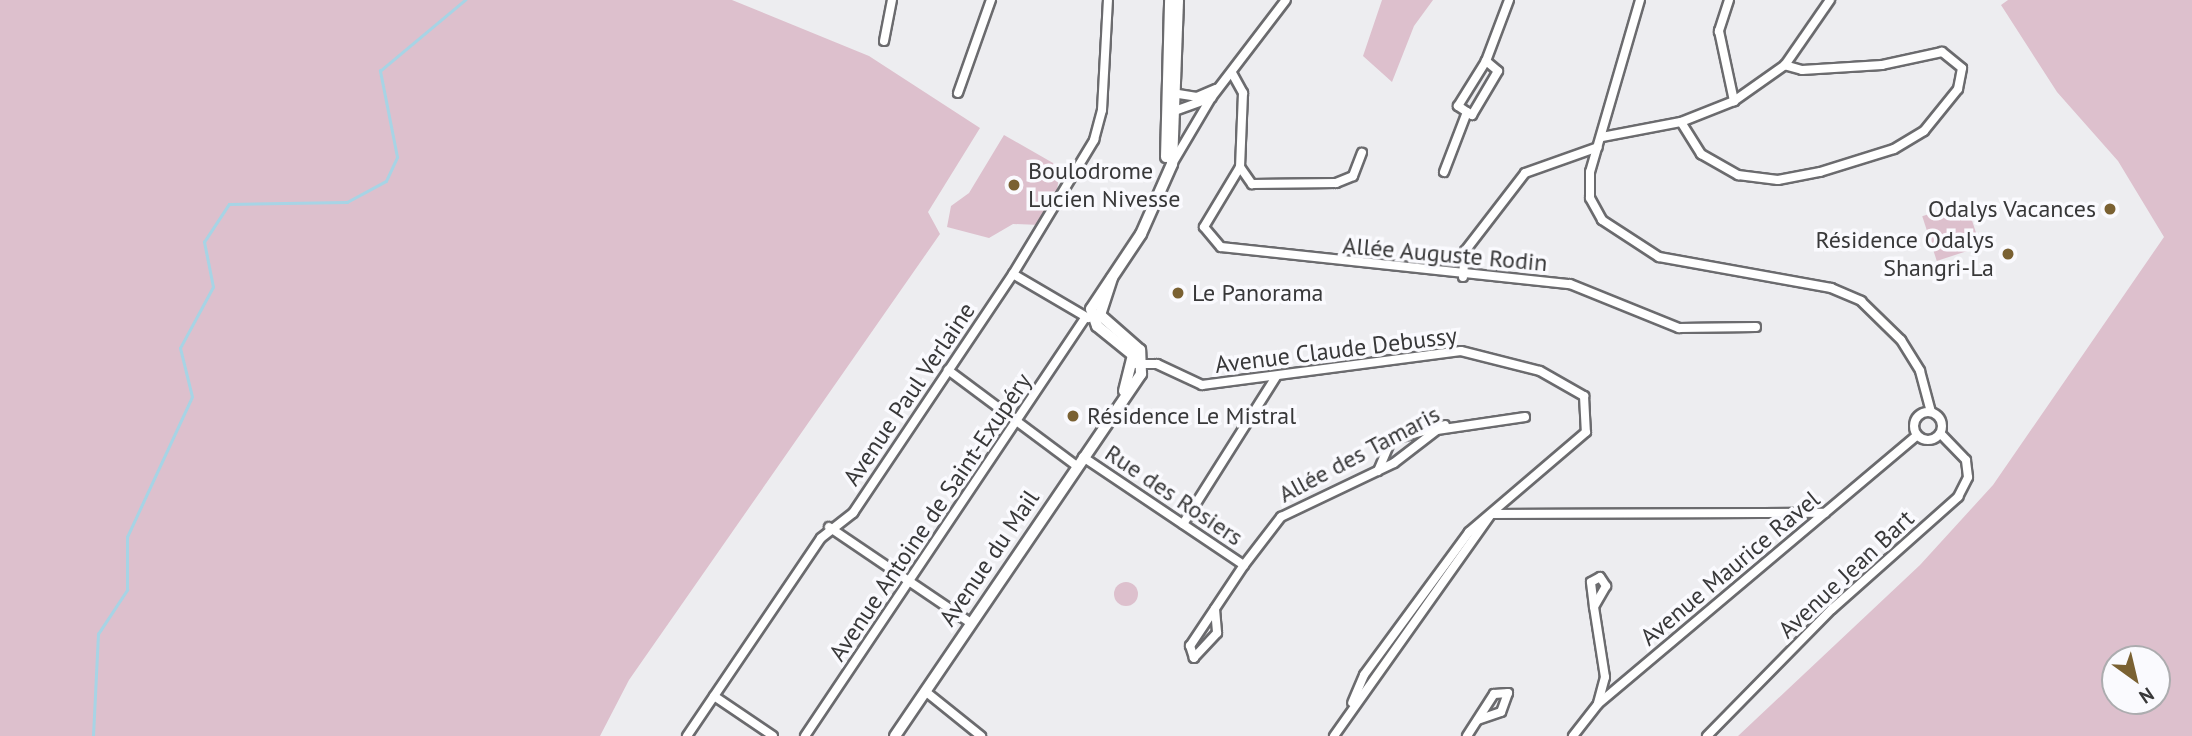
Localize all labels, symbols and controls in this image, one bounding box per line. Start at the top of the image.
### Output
place label: Boulodrome Lucien Nivesse [1028,157,1180,213]
marker: Boulodrome Lucien Nivesse [1006,177,1022,193]
place label: Odalys Vacances [1927,195,2096,223]
marker: Odalys Vacances [2102,201,2118,217]
place label: Résidence Odalys Shangri-La [1816,226,1994,282]
street label: Allée Auguste Rodin [1341,231,1549,277]
marker: Résidence Odalys Shangri-La [2000,246,2016,262]
place label: Le Panorama [1192,279,1324,307]
marker: Le Panorama [1170,285,1186,301]
street label: Avenue Paul Verlaine [837,297,981,491]
street label: Avenue Claude Debussy [1213,321,1459,379]
street label: Avenue Antoine de Saint-Exupéry [822,367,1038,667]
street label: Allée des Tamaris [1273,399,1445,509]
place label: Résidence Le Mistral [1087,402,1296,430]
marker: Résidence Le Mistral [1065,408,1081,424]
street label: Rue des Rosiers [1100,438,1248,552]
street label: Avenue du Mail [933,484,1045,632]
street label: Avenue Maurice Ravel [1635,485,1825,651]
street label: Avenue Jean Bart [1772,504,1920,644]
north arrow [2101,645,2171,715]
text: N [2135,682,2159,709]

